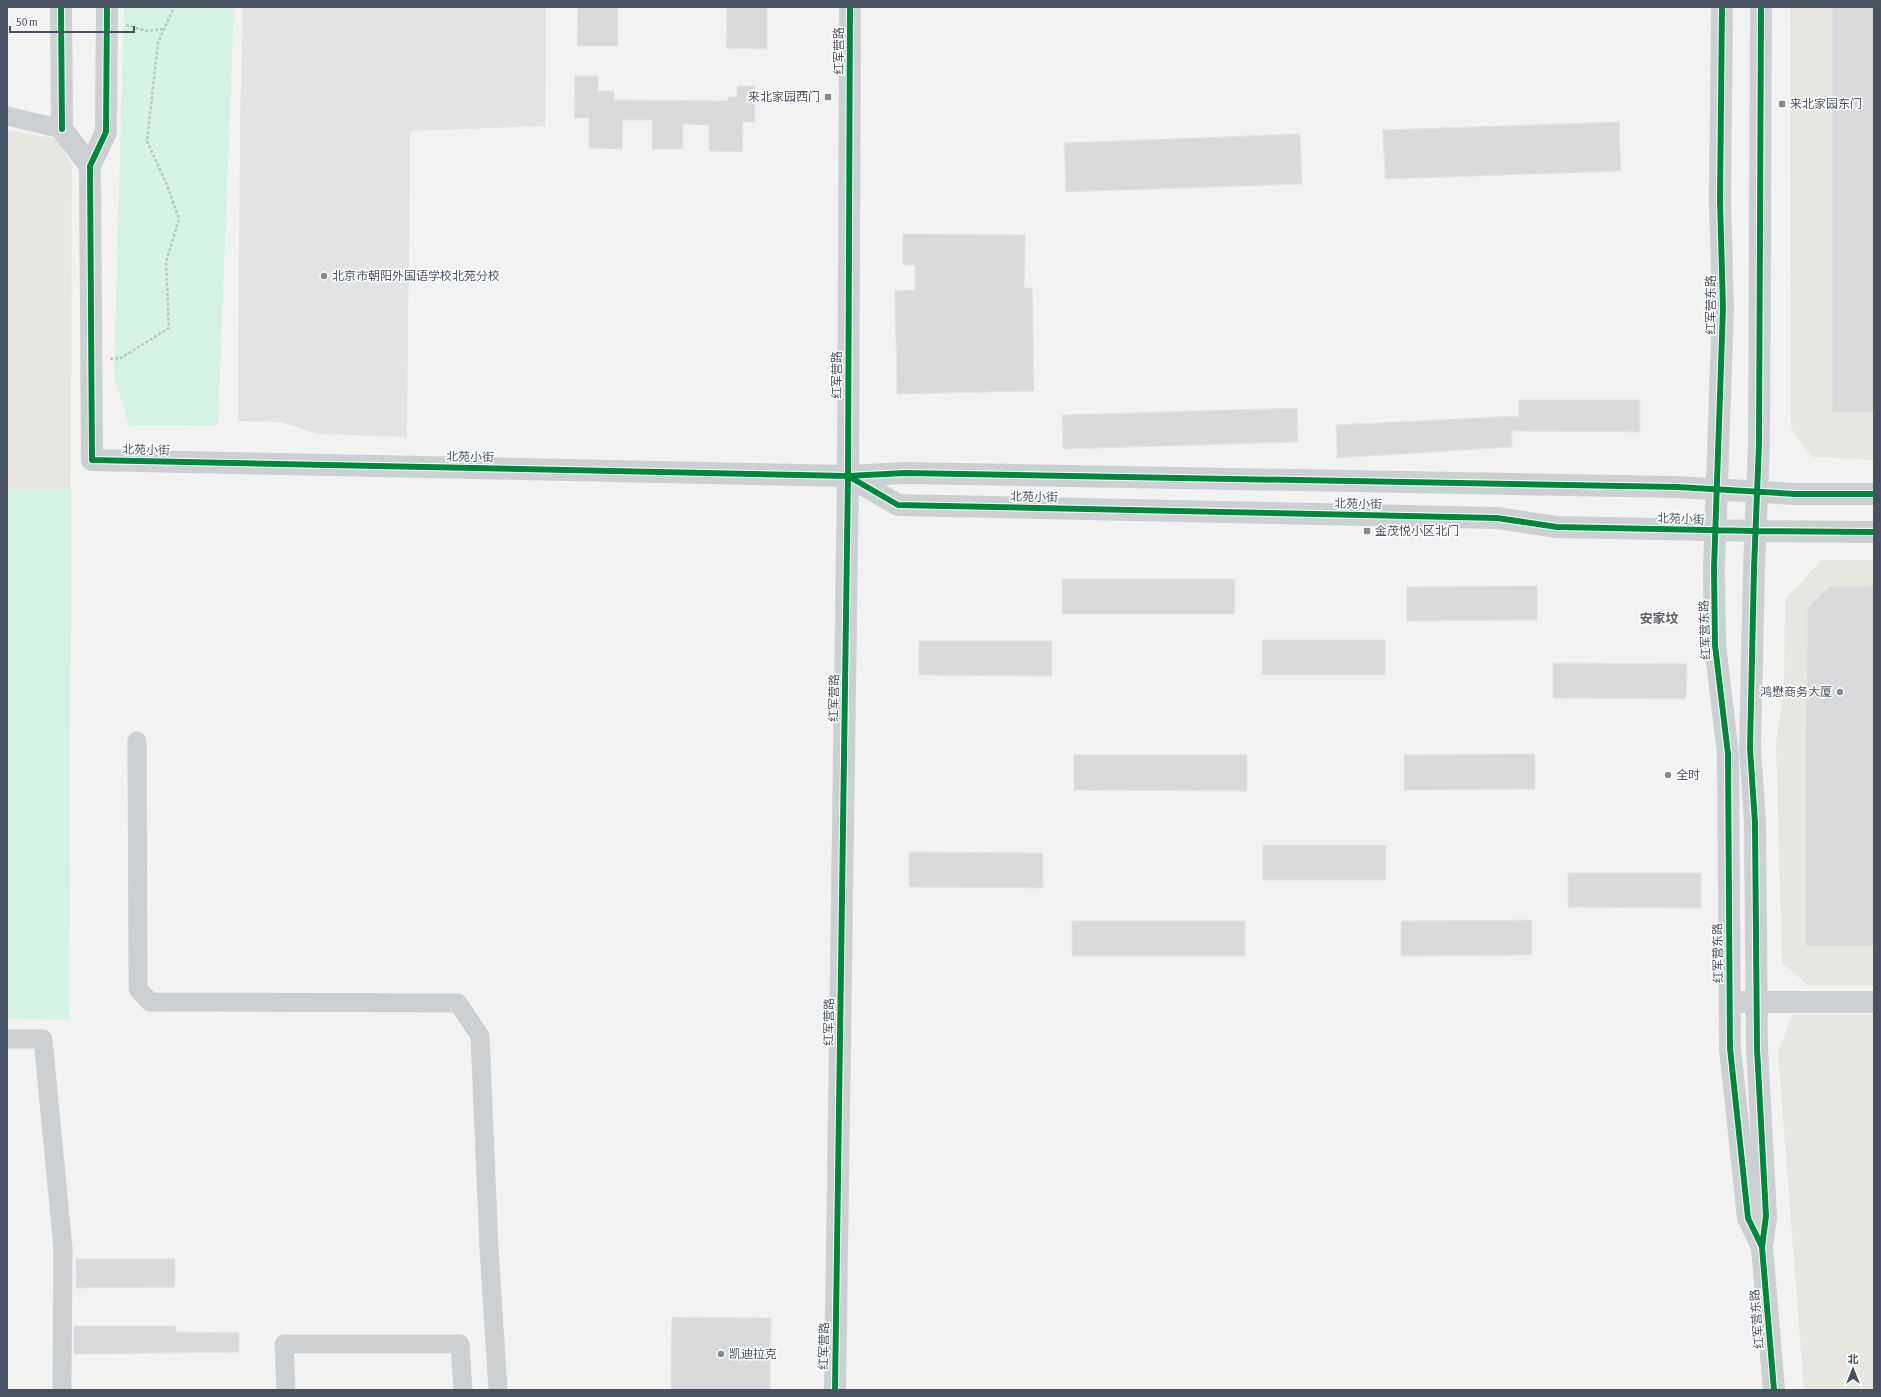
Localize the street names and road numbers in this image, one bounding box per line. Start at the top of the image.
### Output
street label: 红军营路 [832,27,846,75]
street label: 红军营东路 [1704,275,1718,335]
street label: 红军营路 [830,351,844,399]
street label: 北苑小街 [122,443,170,457]
street label: 北苑小街 [446,450,494,464]
street label: 北苑小街 [1010,490,1058,504]
street label: 北苑小街 [1334,497,1382,511]
street label: 北苑小街 [1657,511,1705,527]
street label: 红军营东路 [1697,600,1713,660]
street label: 红军营路 [827,674,841,722]
street label: 红军营东路 [1710,923,1726,983]
street label: 红军营路 [822,998,836,1046]
street label: 红军营东路 [1747,1288,1767,1350]
street label: 红军营路 [817,1322,831,1370]

